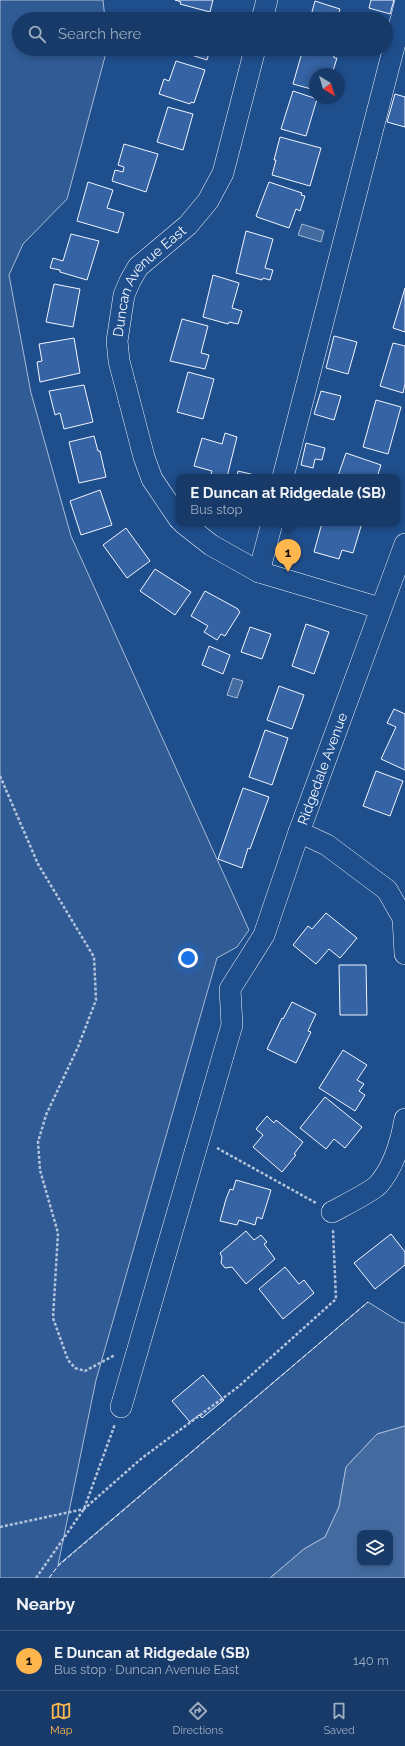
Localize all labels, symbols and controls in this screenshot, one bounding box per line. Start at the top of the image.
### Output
search box [12,12,393,56]
icon: search [26,23,48,45]
text: Search here [58,25,141,43]
north arrow [309,68,345,104]
street label: Duncan Avenue East [110,222,189,338]
popup [176,474,400,526]
text: E Duncan at Ridgedale (SB) [190,484,386,502]
text: Bus stop [190,502,243,517]
pin: 1 [275,539,301,572]
street label: Ridgedale Avenue [294,710,350,827]
your location [178,948,198,968]
map controls [357,1530,393,1566]
button: layers [357,1530,393,1566]
text: Nearby [16,1594,75,1614]
text: E Duncan at Ridgedale (SB) [54,1644,250,1662]
text: 1 [26,1653,32,1668]
text: 140 m [353,1653,389,1668]
text: Bus stop · Duncan Avenue East [54,1662,239,1677]
tab: Map [50,1700,72,1737]
tab: Directions [173,1700,223,1737]
tab: Saved [323,1700,355,1737]

